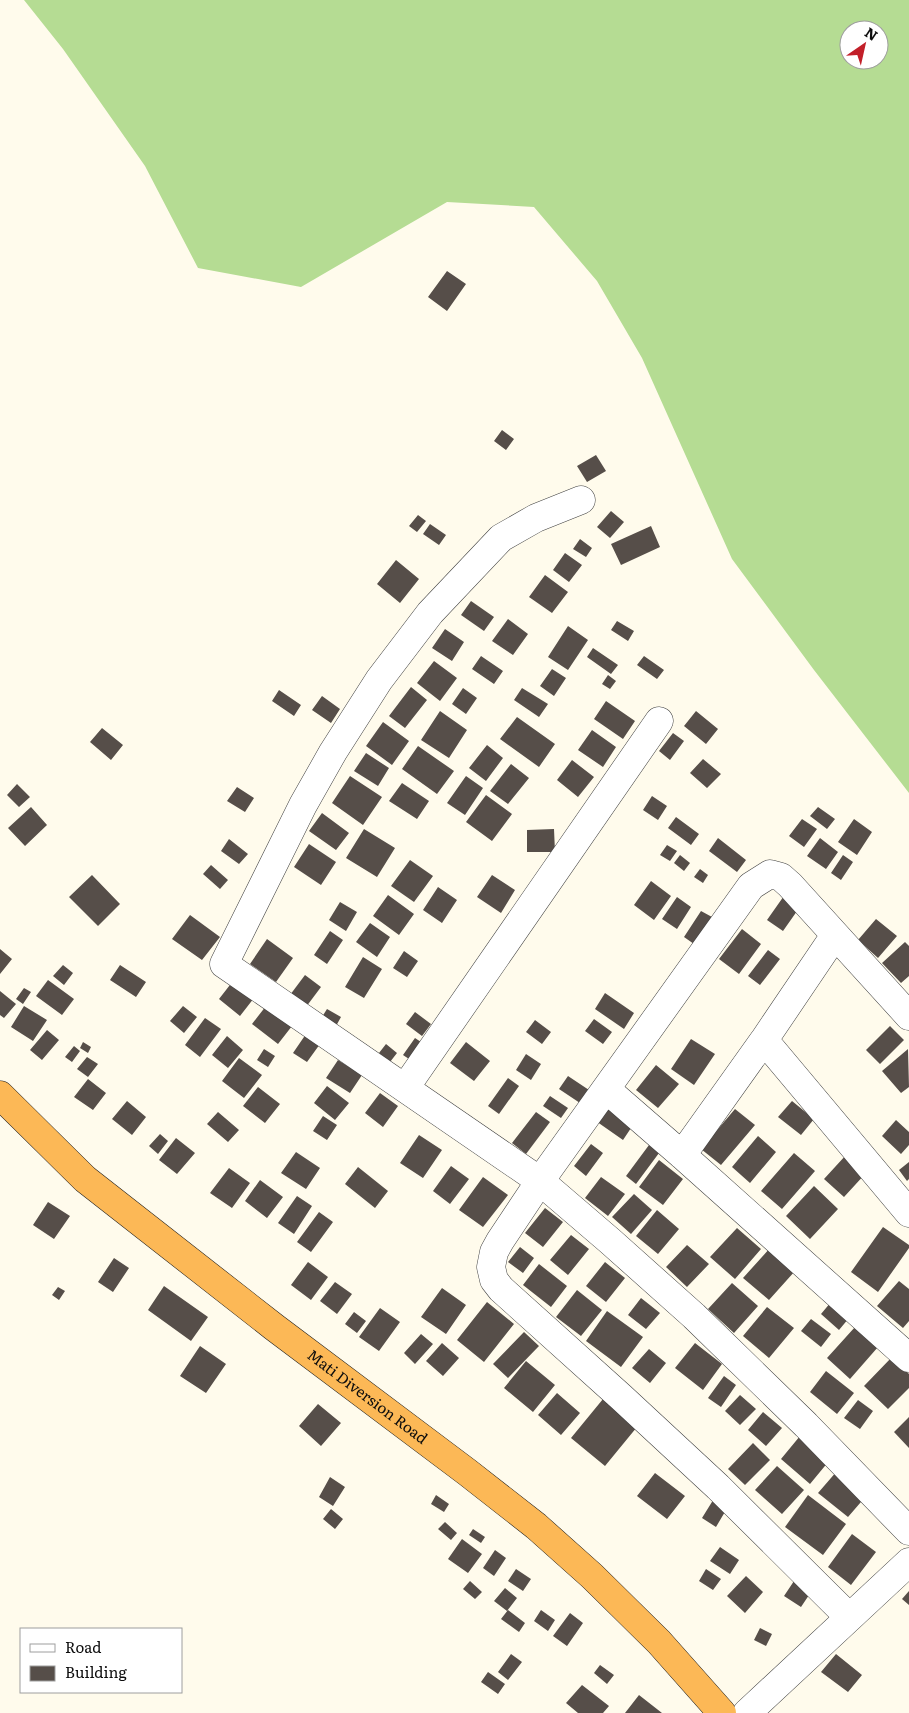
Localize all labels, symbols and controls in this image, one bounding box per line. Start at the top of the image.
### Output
north arrow [839,20,889,70]
text: N [861,22,882,45]
street label: Mati Diversion Road [303,1343,433,1449]
legend [20,1628,182,1693]
text: Road [65,1635,101,1658]
text: Building [65,1660,127,1683]

